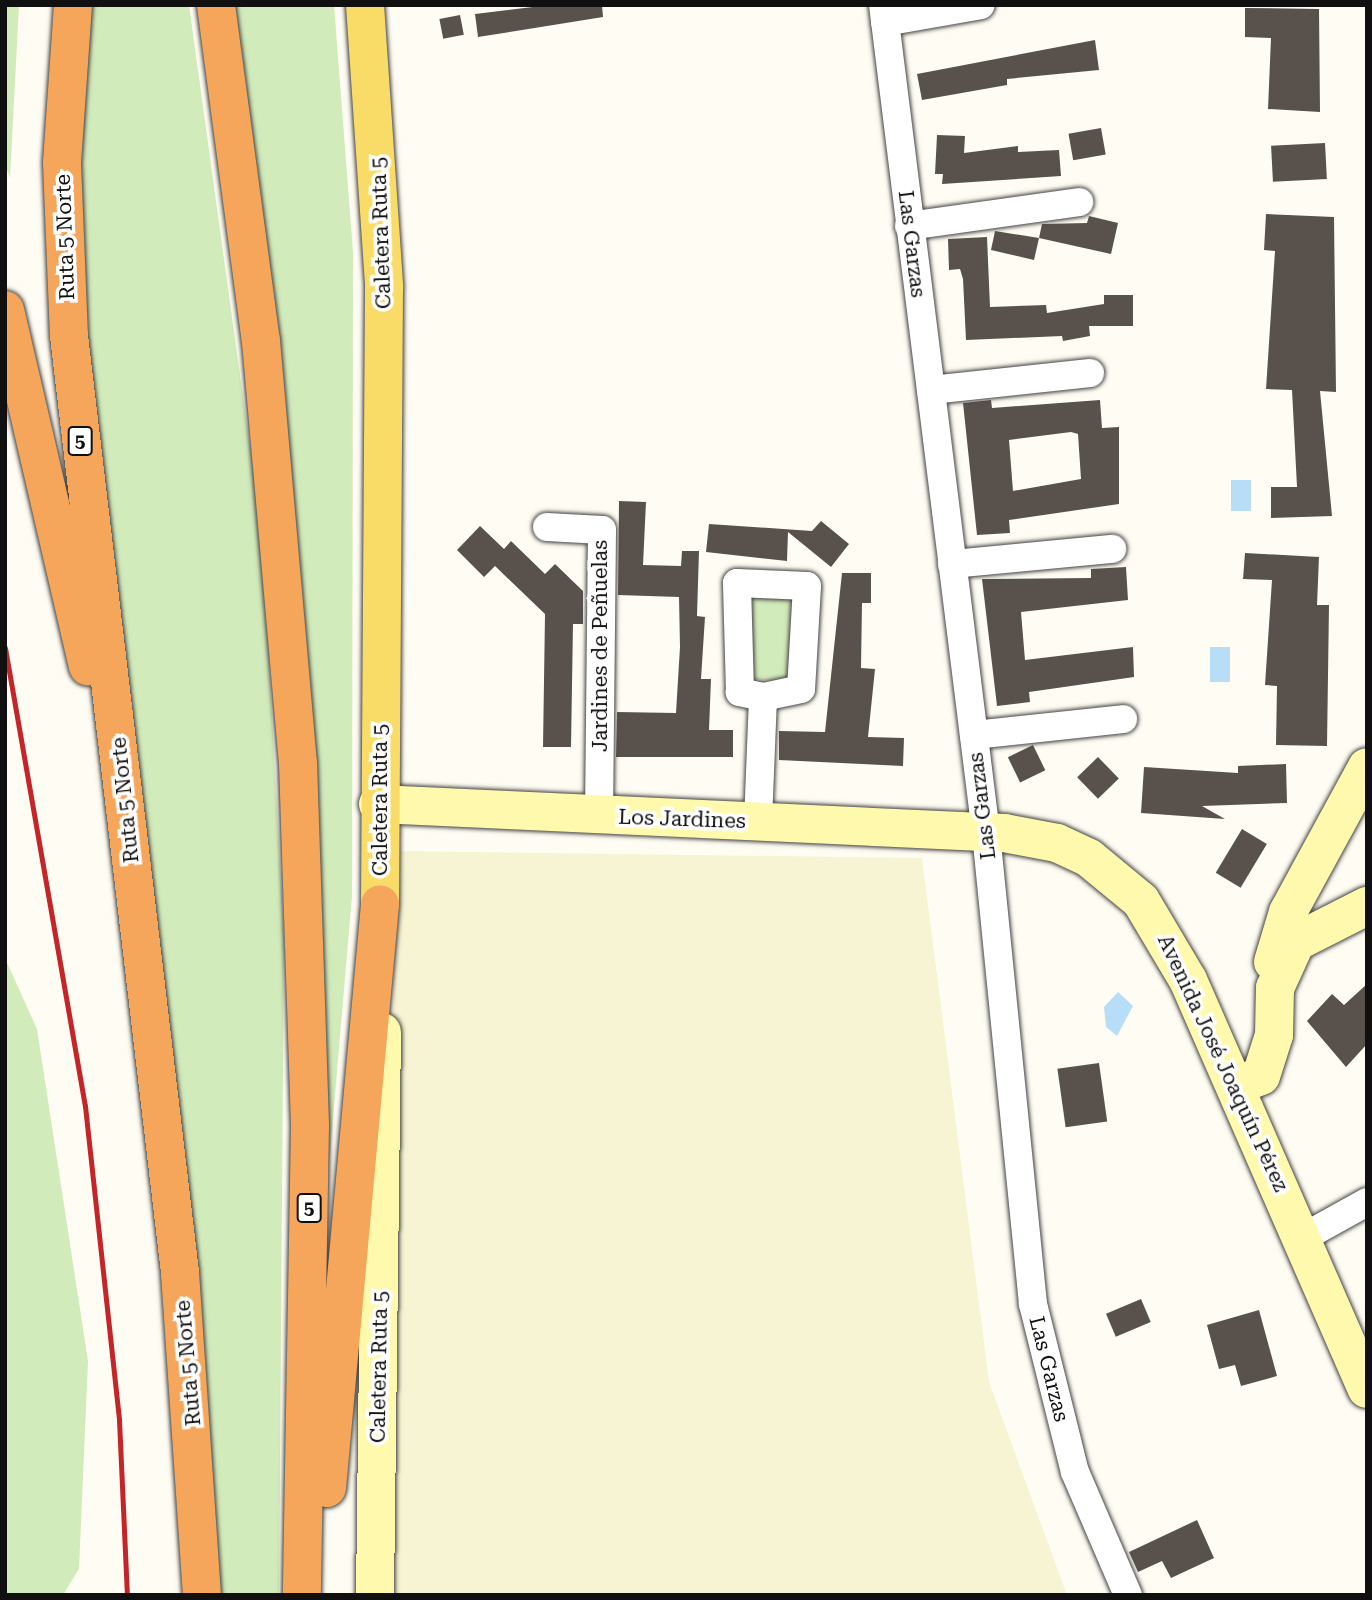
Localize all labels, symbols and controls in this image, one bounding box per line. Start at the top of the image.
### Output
street label: Caletera Ruta 5 [366,157,396,309]
street label: Ruta 5 Norte [50,173,80,301]
street label: Las Garzas [893,189,931,299]
road number: 5 [66,426,94,456]
street label: Jardines de Peñuelas [587,540,613,752]
street label: Caletera Ruta 5 [367,724,393,876]
street label: Ruta 5 Norte [106,736,144,864]
street label: Las Garzas [963,751,1001,861]
street label: Los Jardines [618,804,746,834]
street label: Avenida José Joaquín Pérez [1152,931,1294,1195]
road number: 5 [295,1192,323,1224]
street label: Caletera Ruta 5 [365,1291,393,1443]
street label: Ruta 5 Norte [170,1299,206,1427]
street label: Las Garzas [1024,1314,1074,1424]

